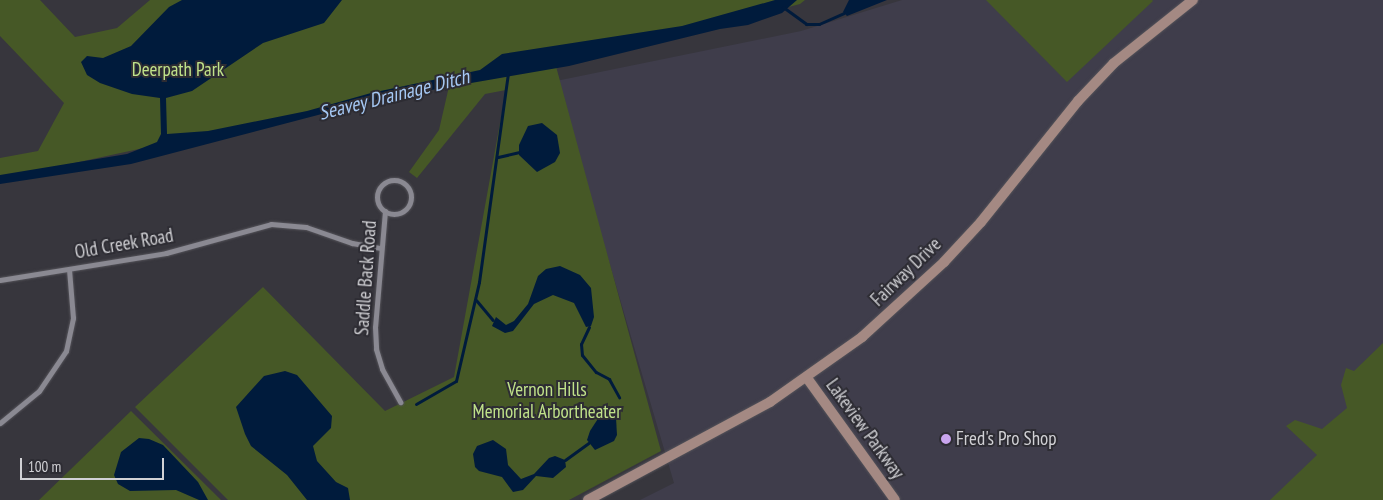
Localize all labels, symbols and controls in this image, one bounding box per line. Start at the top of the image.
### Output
park label: Deerpath Park [132,59,224,81]
water label: Seavey Drainage Ditch [316,65,472,125]
street label: Saddle Back Road [351,220,381,336]
street label: Old Creek Road [73,224,175,264]
street label: Fairway Drive [866,233,946,311]
street label: Lakeview Parkway [821,374,909,484]
park label: Vernon Hills Memorial Arbortheater [472,379,622,423]
place label: Fred's Pro Shop [956,428,1056,450]
marker: Fred's Pro Shop [940,433,952,445]
scale bar [22,448,166,480]
text: 100 m [28,457,61,476]

